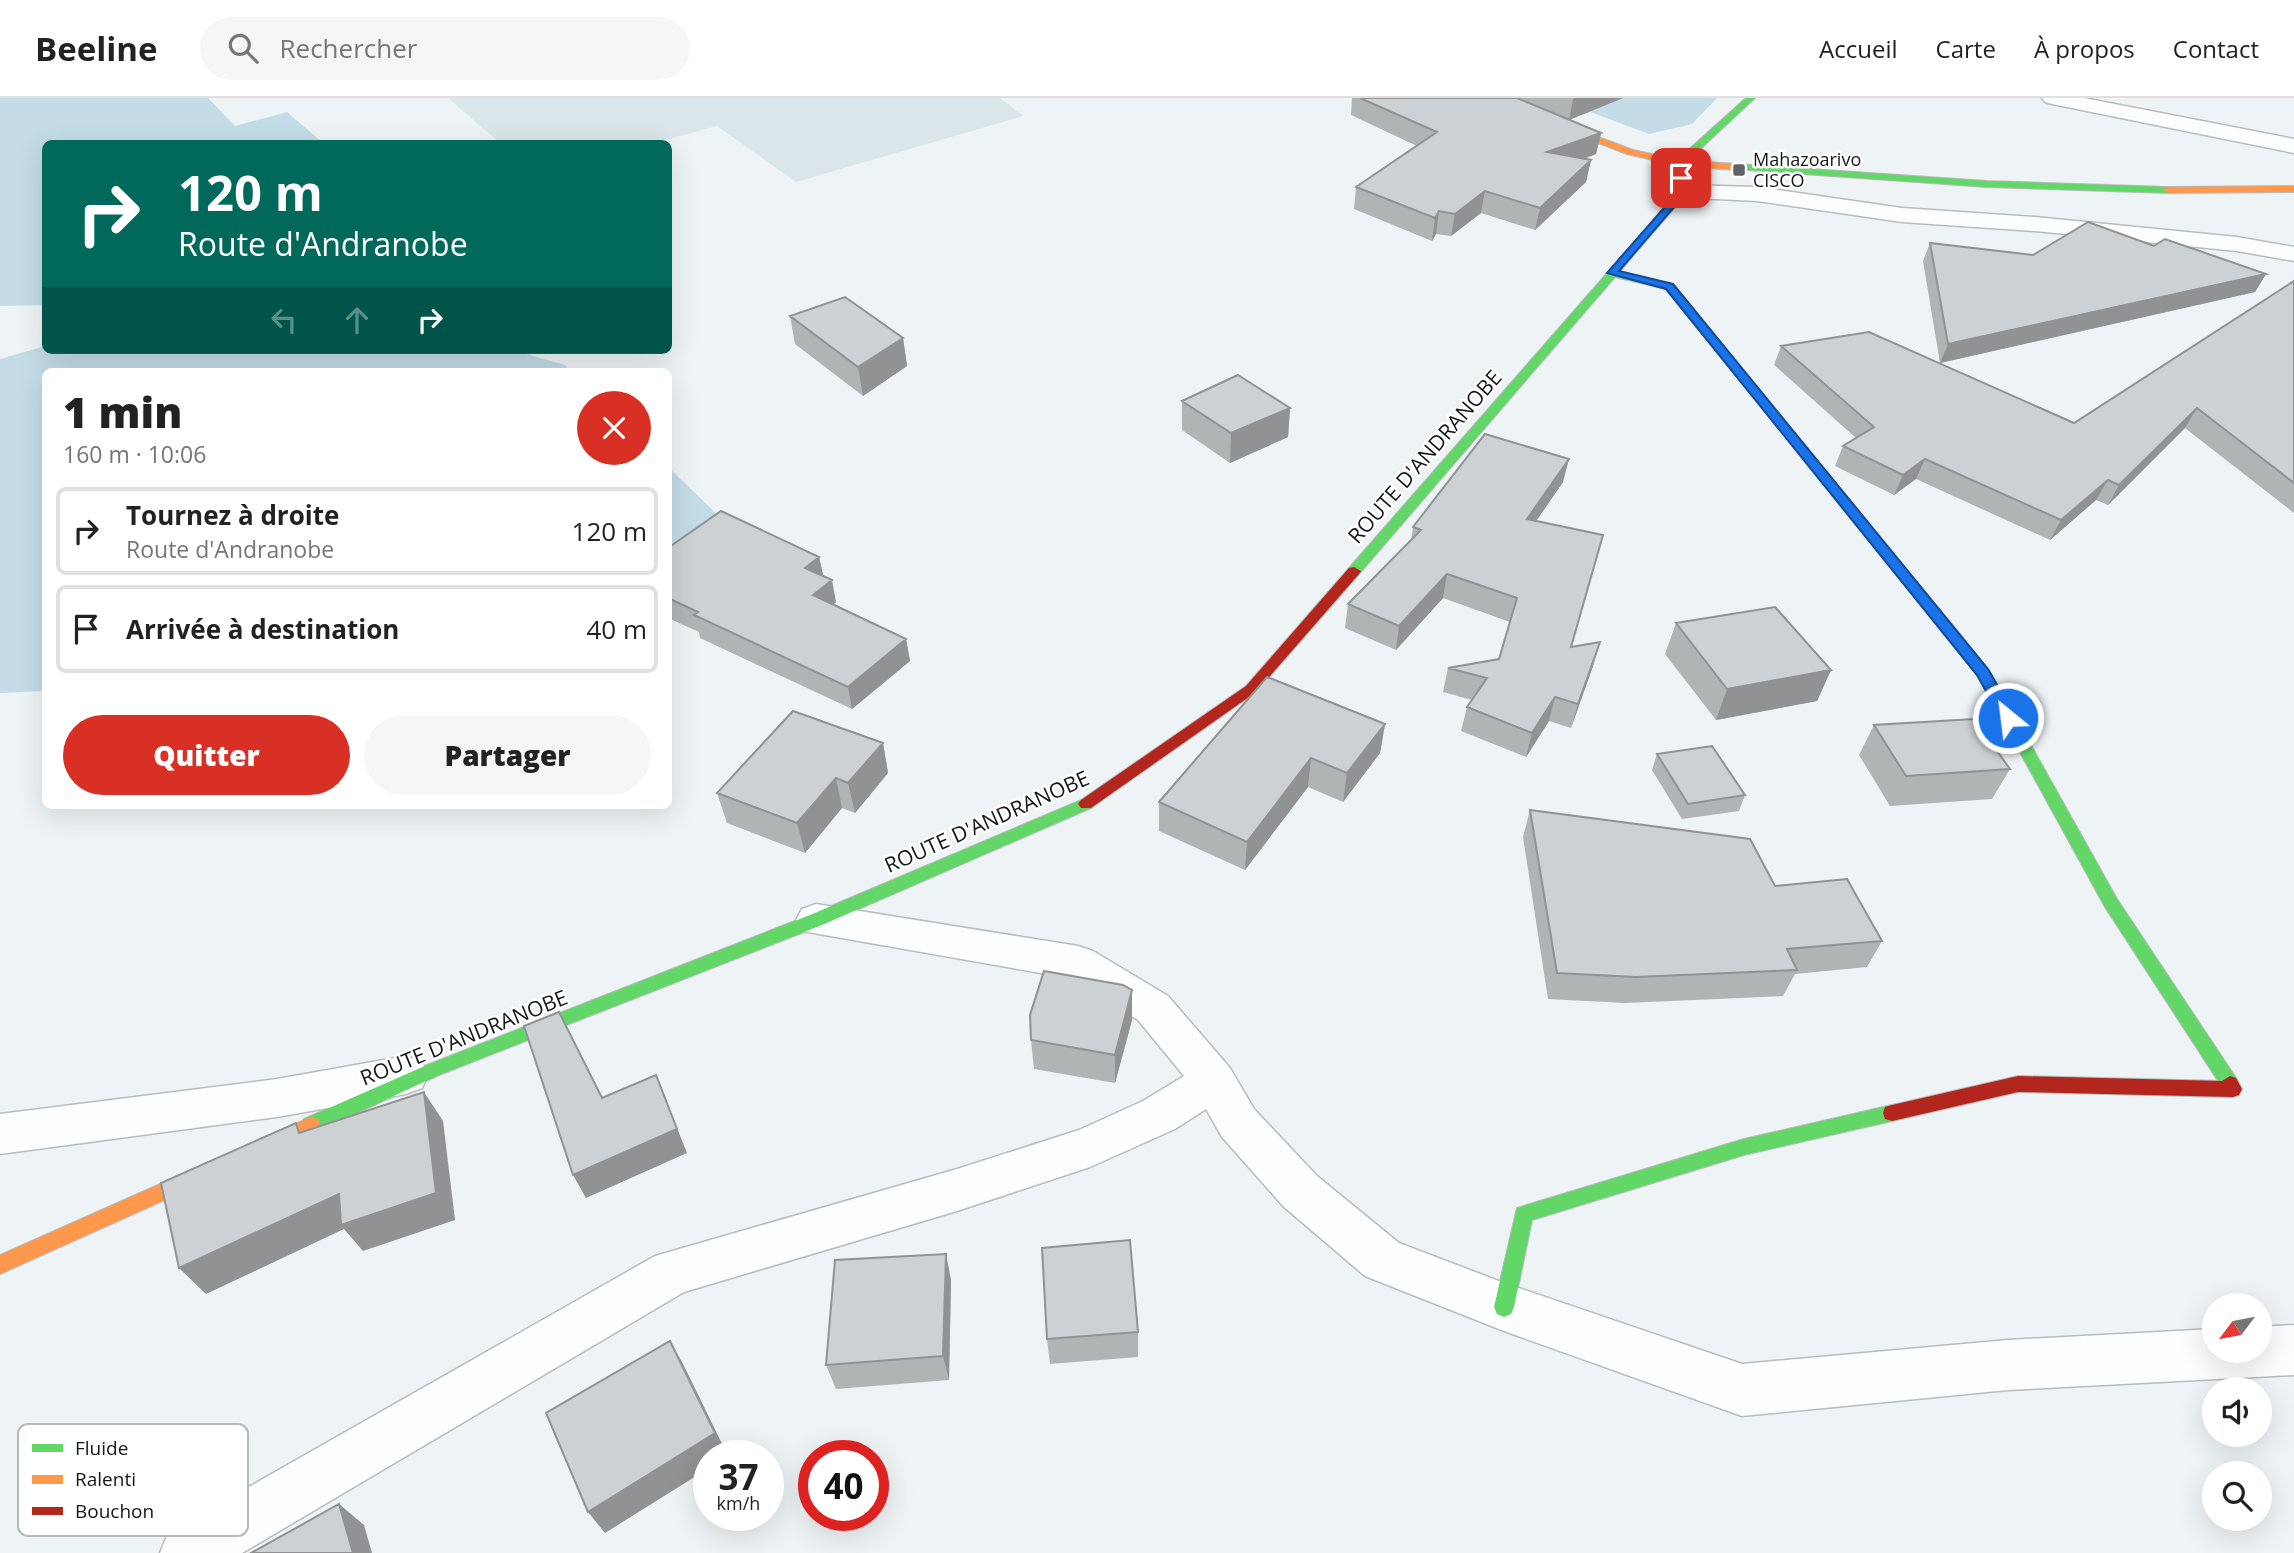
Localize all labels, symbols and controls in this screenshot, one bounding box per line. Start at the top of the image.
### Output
search box [200,17,690,80]
text: Beeline [35,26,158,71]
icon: search [224,29,262,67]
text: Rechercher [280,30,417,66]
text: Accueil [1819,32,1898,65]
text: Carte [1936,32,1996,65]
text: À propos [2034,32,2135,65]
text: Contact [2173,32,2259,65]
place label: Mahazoarivo CISCO [1753,147,1861,192]
pin [1651,148,1711,208]
text: 120 m [178,159,323,225]
icon: arrive [1662,159,1700,197]
marker: Mahazoarivo CISCO [1731,162,1747,178]
icon: right [63,168,154,259]
text: Route d'Andranobe [178,222,468,265]
icon: left [265,301,303,339]
icon: ahead [338,301,376,339]
icon: right [411,301,449,339]
street label: ROUTE D'ANDRANOBE [1341,364,1507,549]
text: 1 min [63,383,182,440]
button: close [577,391,651,465]
text: 160 m · 10:06 [63,438,206,470]
text: Tournez à droite [126,497,339,533]
icon: right [67,512,105,550]
text: 120 m [572,513,647,549]
text: Route d'Andranobe [126,533,334,565]
icon: arrive [67,610,105,648]
text: Arrivée à destination [126,611,399,647]
text: 40 m [586,611,647,647]
position arrow [1971,681,2045,755]
button: Quitter [63,715,350,795]
button: Partager [364,715,651,795]
street label: ROUTE D'ANDRANOBE [880,763,1093,879]
street label: ROUTE D'ANDRANOBE [356,983,571,1091]
north arrow [2202,1293,2272,1363]
map controls [2202,1293,2272,1531]
button: sound [2202,1377,2272,1447]
legend [18,1424,248,1536]
text: Fluide [75,1435,128,1461]
speed limit sign: 40 [798,1440,889,1531]
text: 37 [718,1453,759,1500]
button: search [2202,1461,2272,1531]
text: Ralenti [75,1466,136,1492]
text: km/h [717,1491,760,1515]
text: Bouchon [75,1498,154,1524]

